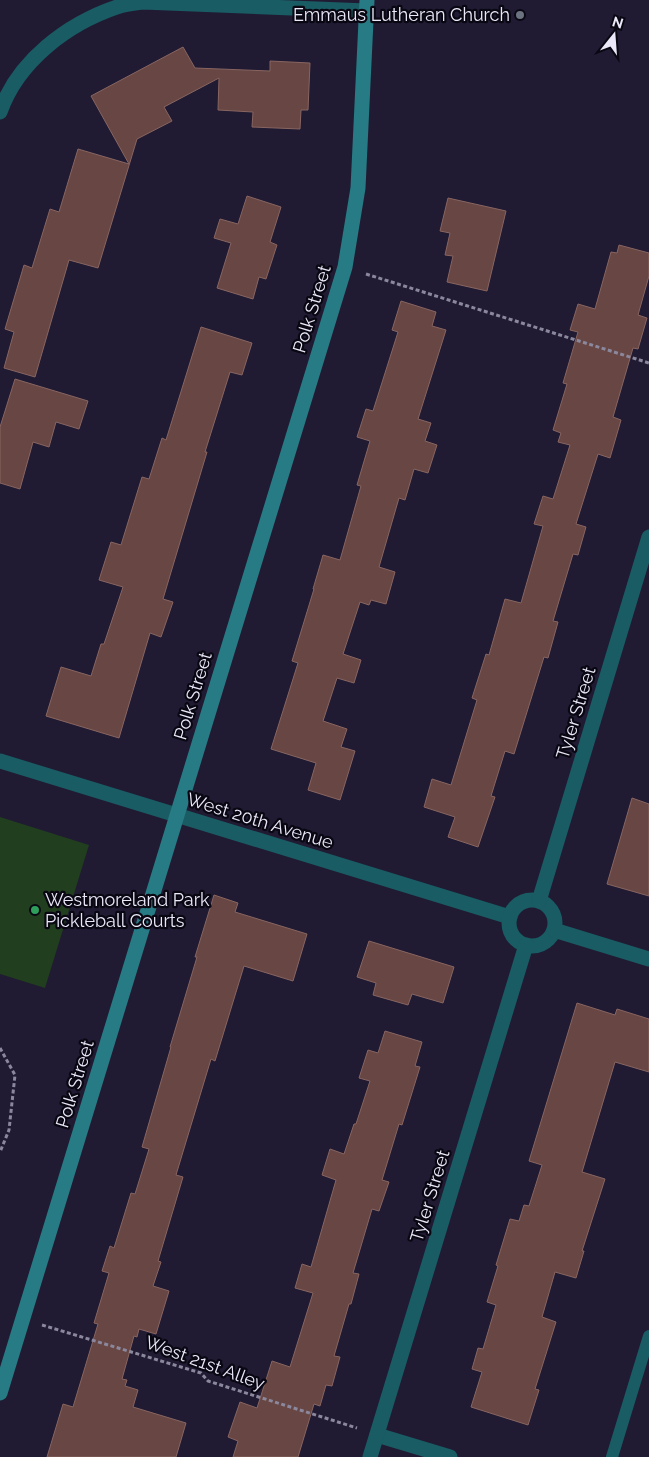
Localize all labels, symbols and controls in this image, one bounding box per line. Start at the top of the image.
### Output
place label: Emmaus Lutheran Church [293,4,510,25]
marker: Emmaus Lutheran Church [514,9,526,21]
north arrow [589,10,639,60]
text: N [610,13,625,32]
street label: Polk Street [288,262,335,355]
street label: Polk Street [169,649,216,742]
street label: Tyler Street [552,664,599,761]
street label: West 20th Avenue [185,788,336,853]
place label: Westmoreland Park Pickleball Courts [45,889,210,931]
marker: Westmoreland Park Pickleball Courts [29,904,41,916]
street label: Polk Street [51,1037,98,1130]
street label: Tyler Street [406,1147,453,1244]
street label: West 21st Alley [143,1331,268,1394]

